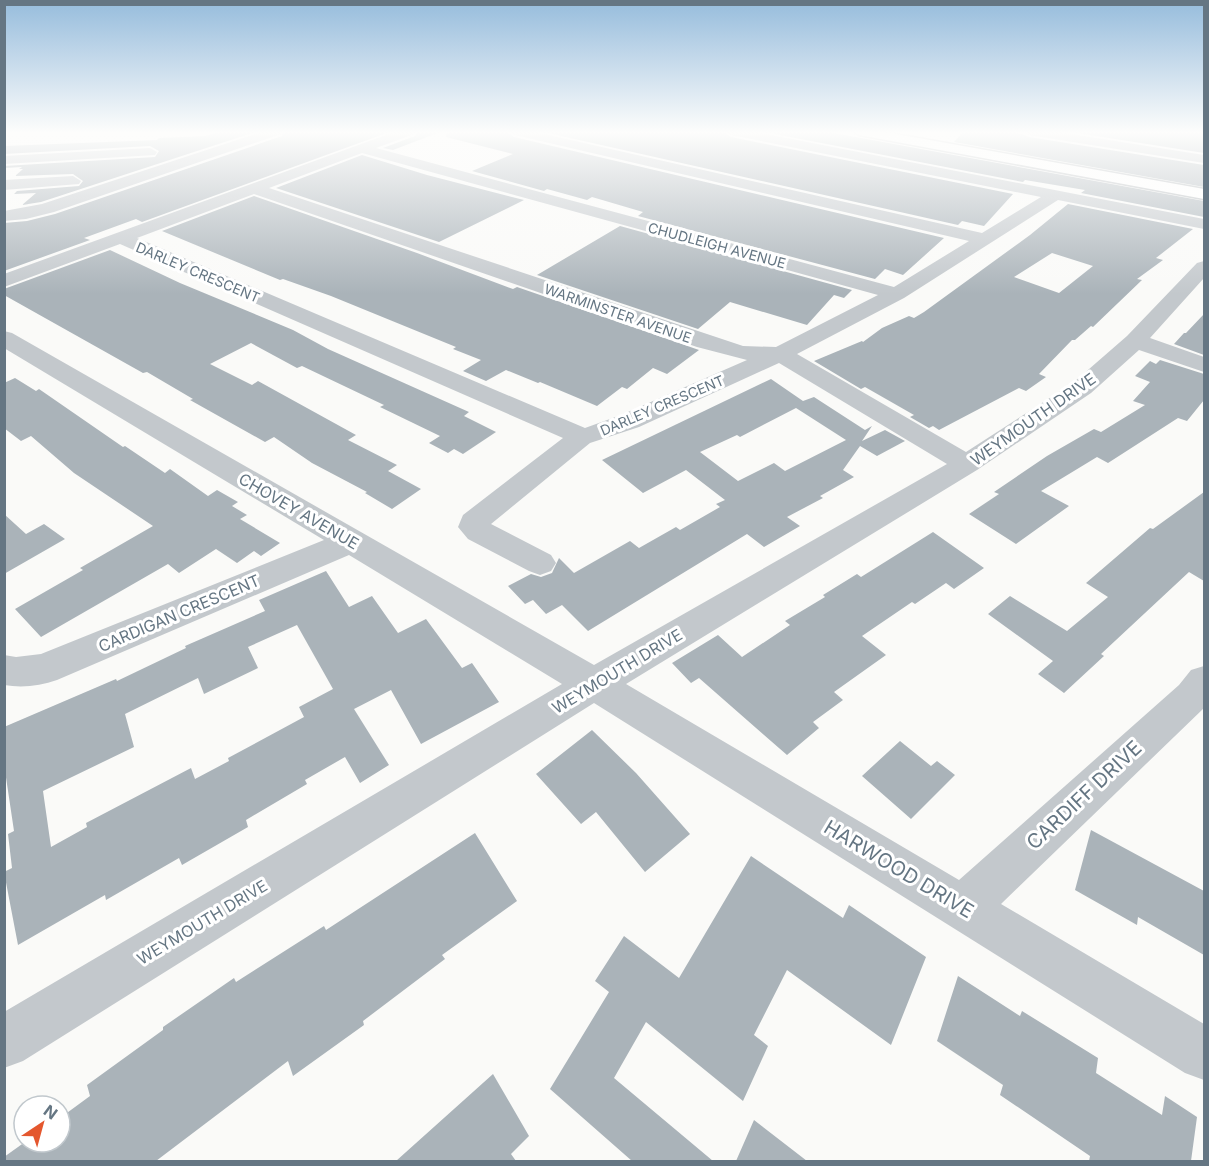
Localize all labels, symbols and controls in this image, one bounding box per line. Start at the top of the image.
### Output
street label: CHUDLEIGH AVENUE [646,218,788,272]
street label: DARLEY CRESCENT [133,238,263,306]
street label: WARMINSTER AVENUE [542,280,694,346]
street label: WEYMOUTH DRIVE [966,368,1100,470]
street label: DARLEY CRESCENT [597,371,727,439]
street label: CHOVEY AVENUE [235,468,363,554]
street label: CARDIGAN CRESCENT [95,570,263,656]
street label: WEYMOUTH DRIVE [548,624,686,718]
street label: CARDIFF DRIVE [1022,736,1146,854]
street label: HARWOOD DRIVE [820,815,978,923]
street label: WEYMOUTH DRIVE [133,875,271,969]
north arrow [12,1094,72,1154]
text: N [40,1100,62,1124]

